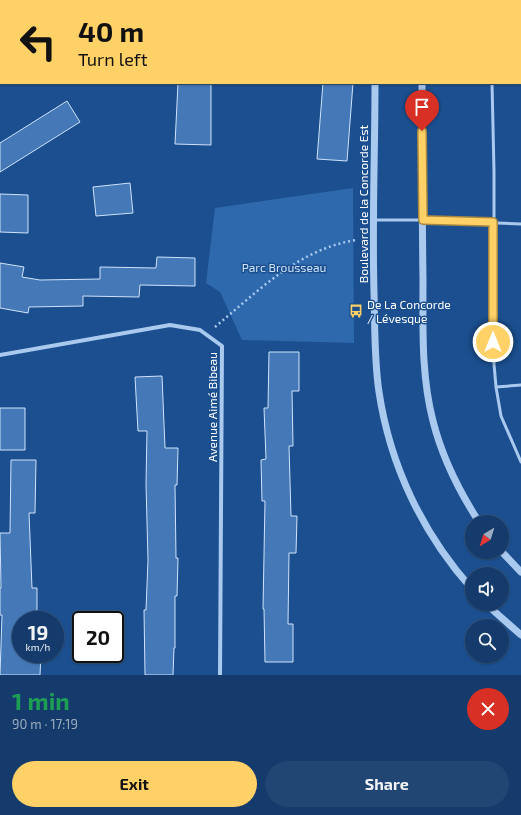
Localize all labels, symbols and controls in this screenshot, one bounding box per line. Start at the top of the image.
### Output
text: 40 m [78,14,144,48]
icon: left [12,16,64,68]
text: Turn left [78,48,148,70]
pin [405,90,439,131]
icon: arrive [411,96,433,118]
street label: Boulevard de la Concorde Est [356,124,370,283]
park label: Parc Brousseau [242,260,326,274]
place label: De La Concorde / Lévesque [367,297,451,325]
bus stop icon: De La Concorde / Lévesque [348,303,364,319]
position arrow [472,321,514,363]
street label: Avenue Aimé Bibeau [205,352,219,462]
north arrow [465,515,509,559]
map controls [465,515,509,663]
button: sound [465,567,509,611]
speed limit sign: 20 [72,611,124,663]
button: search [465,619,509,663]
text: 19 [28,620,48,644]
text: km/h [26,641,50,653]
text: 1 min [12,686,70,715]
button: close [467,688,509,730]
text: 90 m · 17:19 [12,716,78,732]
button: Exit [12,761,257,807]
button: Share [265,761,509,807]

